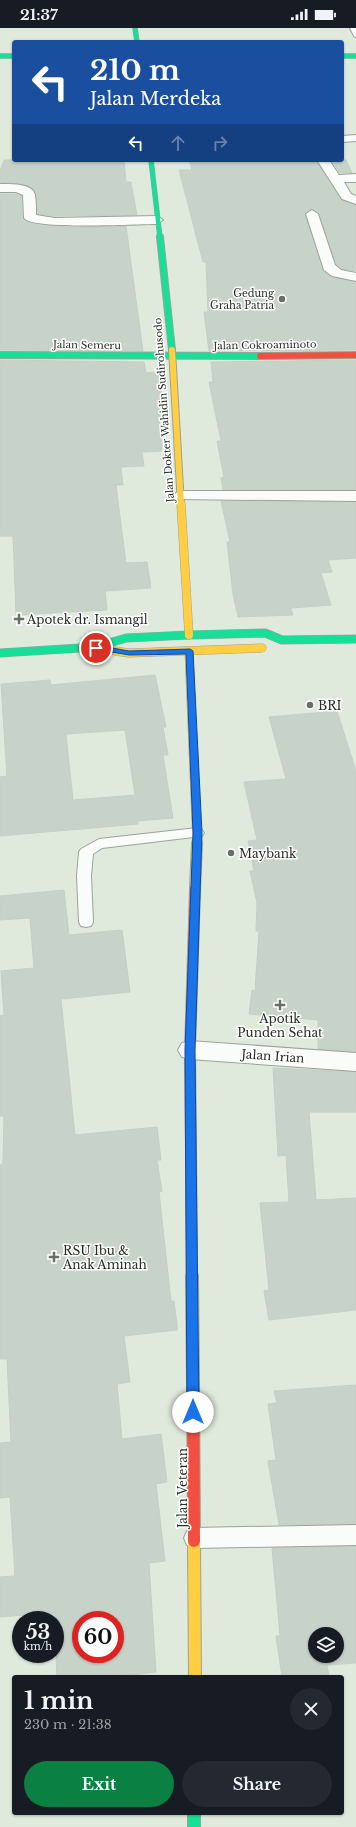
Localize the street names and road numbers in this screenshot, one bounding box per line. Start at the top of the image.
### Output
street label: Jalan Dokter Wahidin Sudirohusodo [151,317,177,505]
street label: Jalan Semeru [51,338,121,352]
street label: Jalan Cokroaminoto [211,338,317,352]
street label: Jalan Irian [239,1046,305,1066]
street label: Jalan Veteran [175,1448,190,1530]

